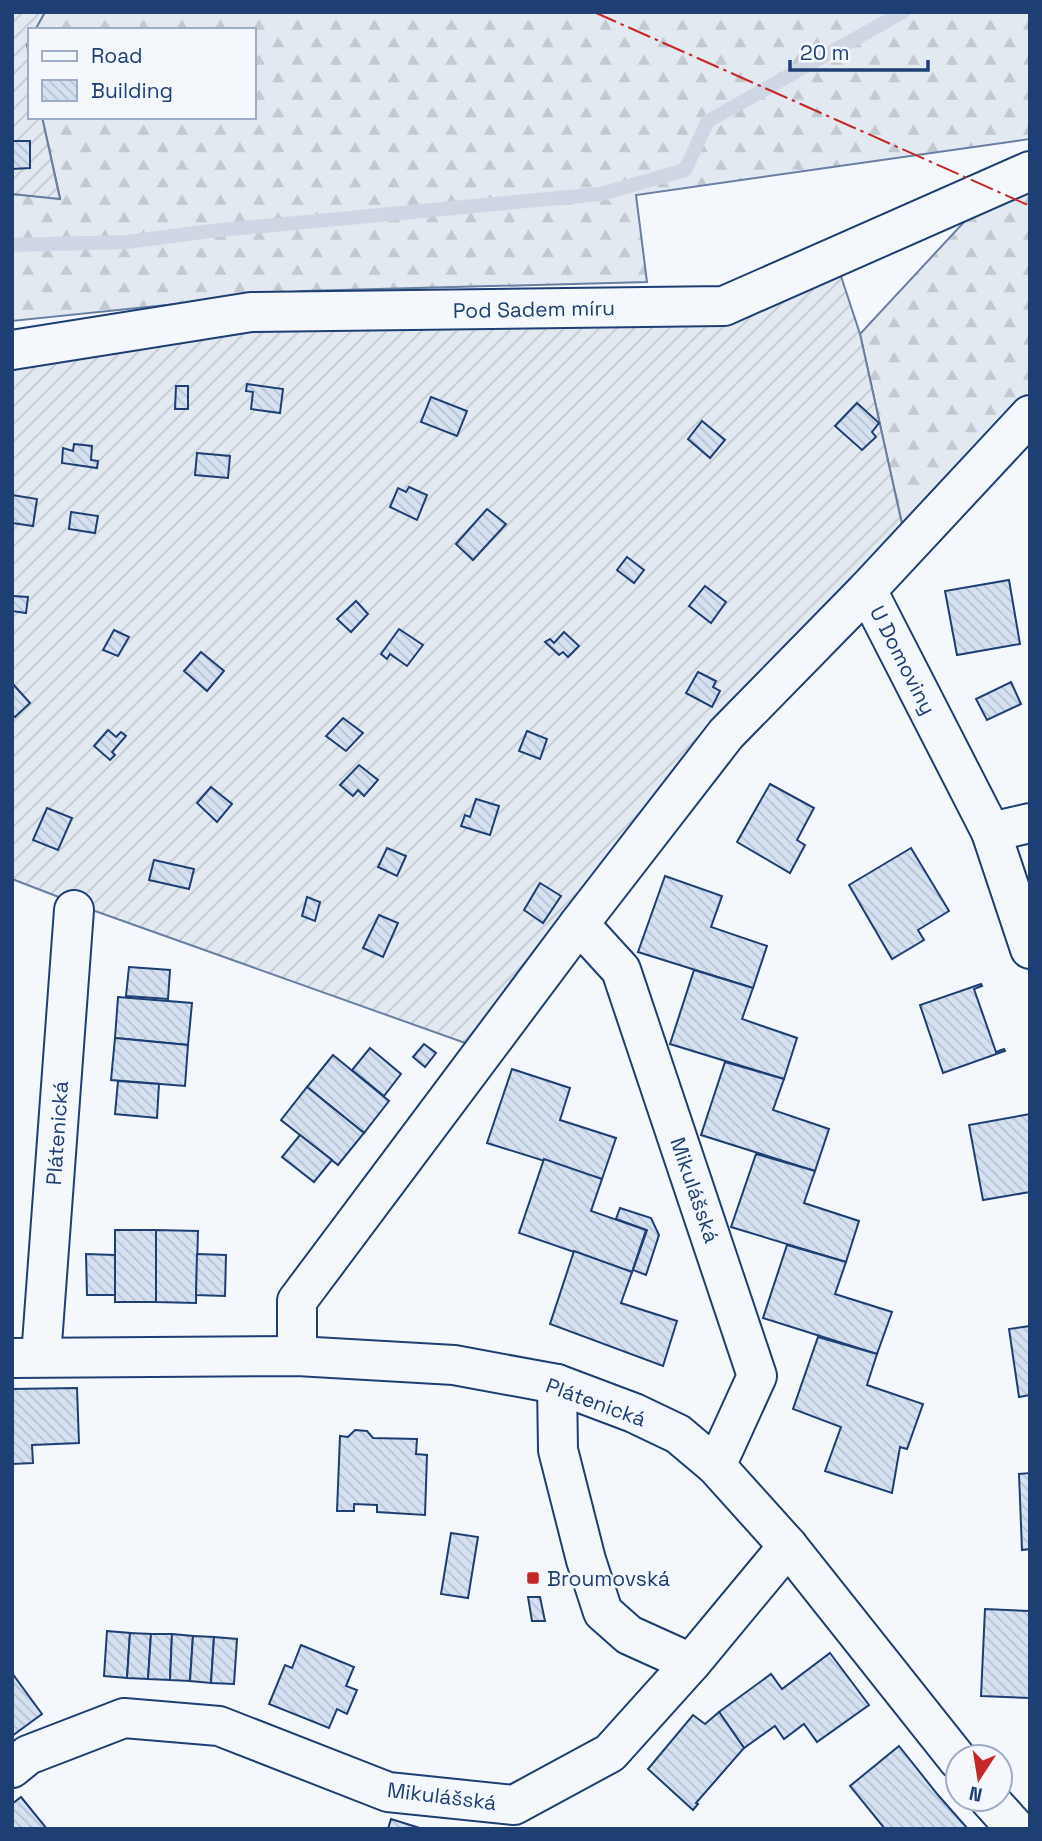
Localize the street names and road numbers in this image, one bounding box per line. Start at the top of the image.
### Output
street label: Pod Sadem míru [453,294,615,324]
street label: U Domoviny [864,601,942,719]
street label: Plátenická [40,1080,74,1186]
street label: Mikulášská [664,1134,726,1246]
street label: Plátenická [542,1371,650,1433]
street label: Mikulášská [386,1776,498,1816]

